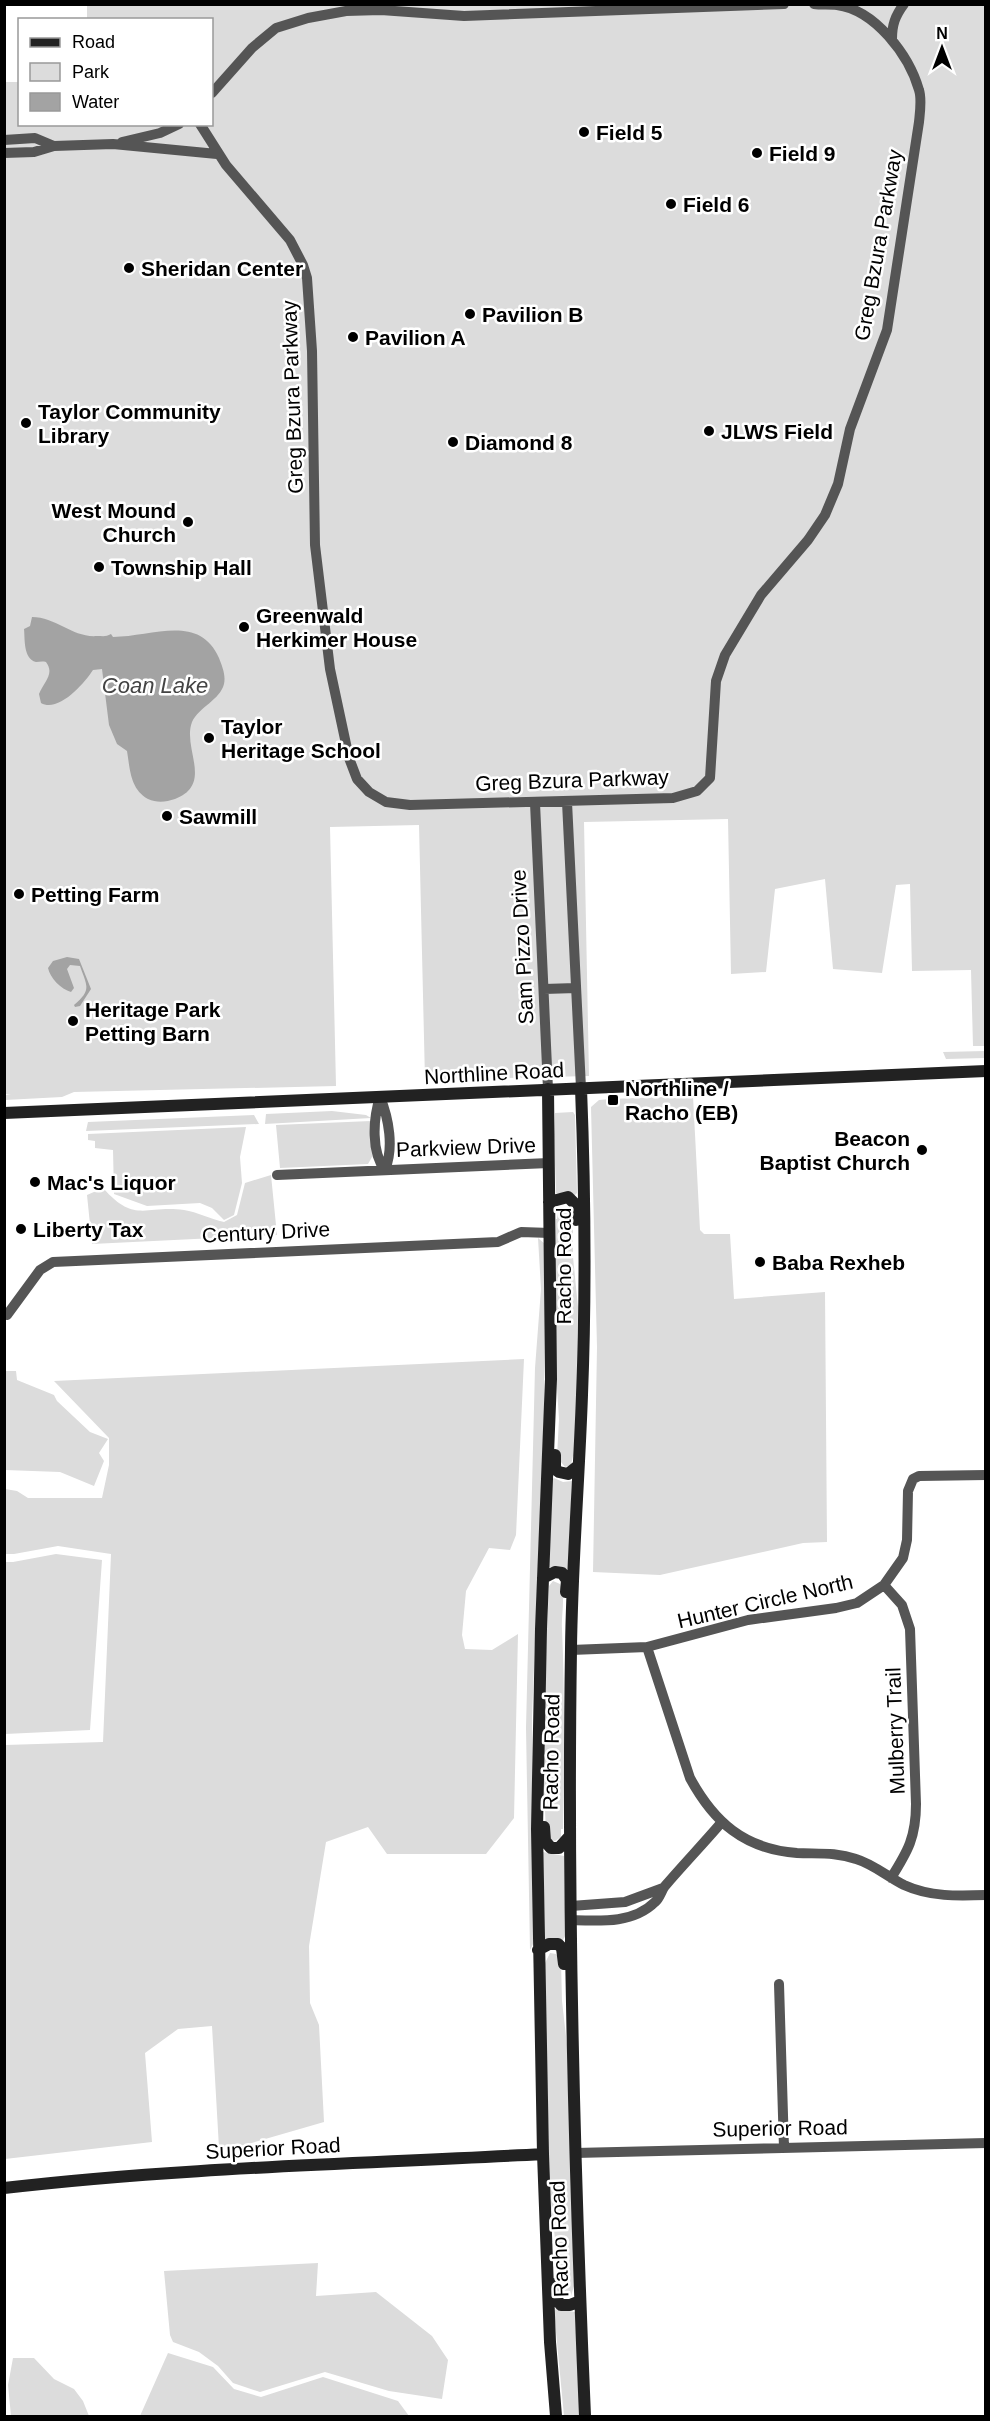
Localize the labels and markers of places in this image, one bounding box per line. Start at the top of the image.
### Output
place label: Field 5 [596,121,663,144]
marker: Field 5 [577,125,591,139]
place label: Field 9 [769,142,836,165]
marker: Field 9 [750,146,764,160]
place label: Field 6 [683,193,750,216]
marker: Field 6 [664,197,678,211]
place label: Sheridan Center [141,257,303,280]
marker: Sheridan Center [122,261,136,275]
place label: Pavilion B [482,303,584,326]
marker: Pavilion B [463,307,477,321]
place label: Pavilion A [365,326,466,349]
marker: Pavilion A [346,330,360,344]
place label: Taylor Community Library [38,400,221,447]
marker: Taylor Community Library [19,416,33,430]
place label: JLWS Field [721,420,833,443]
marker: JLWS Field [702,424,716,438]
place label: Diamond 8 [465,431,573,454]
marker: Diamond 8 [446,435,460,449]
place label: West Mound Church [52,499,176,546]
marker: West Mound Church [181,515,195,529]
place label: Township Hall [111,556,252,579]
marker: Township Hall [92,560,106,574]
place label: Greenwald Herkimer House [256,604,417,651]
marker: Greenwald Herkimer House [237,620,251,634]
place label: Taylor Heritage School [221,715,381,762]
marker: Taylor Heritage School [202,731,216,745]
place label: Sawmill [179,805,257,828]
marker: Sawmill [160,809,174,823]
place label: Petting Farm [31,883,159,906]
marker: Petting Farm [12,887,26,901]
place label: Heritage Park Petting Barn [85,998,221,1045]
marker: Heritage Park Petting Barn [66,1014,80,1028]
place label: Northline / Racho (EB) [625,1077,738,1124]
marker: Northline / Racho (EB) [606,1093,620,1107]
place label: Beacon Baptist Church [759,1127,910,1174]
marker: Beacon Baptist Church [915,1143,929,1157]
place label: Mac's Liquor [47,1171,176,1194]
marker: Mac's Liquor [28,1175,42,1189]
place label: Liberty Tax [33,1218,144,1241]
marker: Liberty Tax [14,1222,28,1236]
place label: Baba Rexheb [772,1251,905,1274]
marker: Baba Rexheb [753,1255,767,1269]

